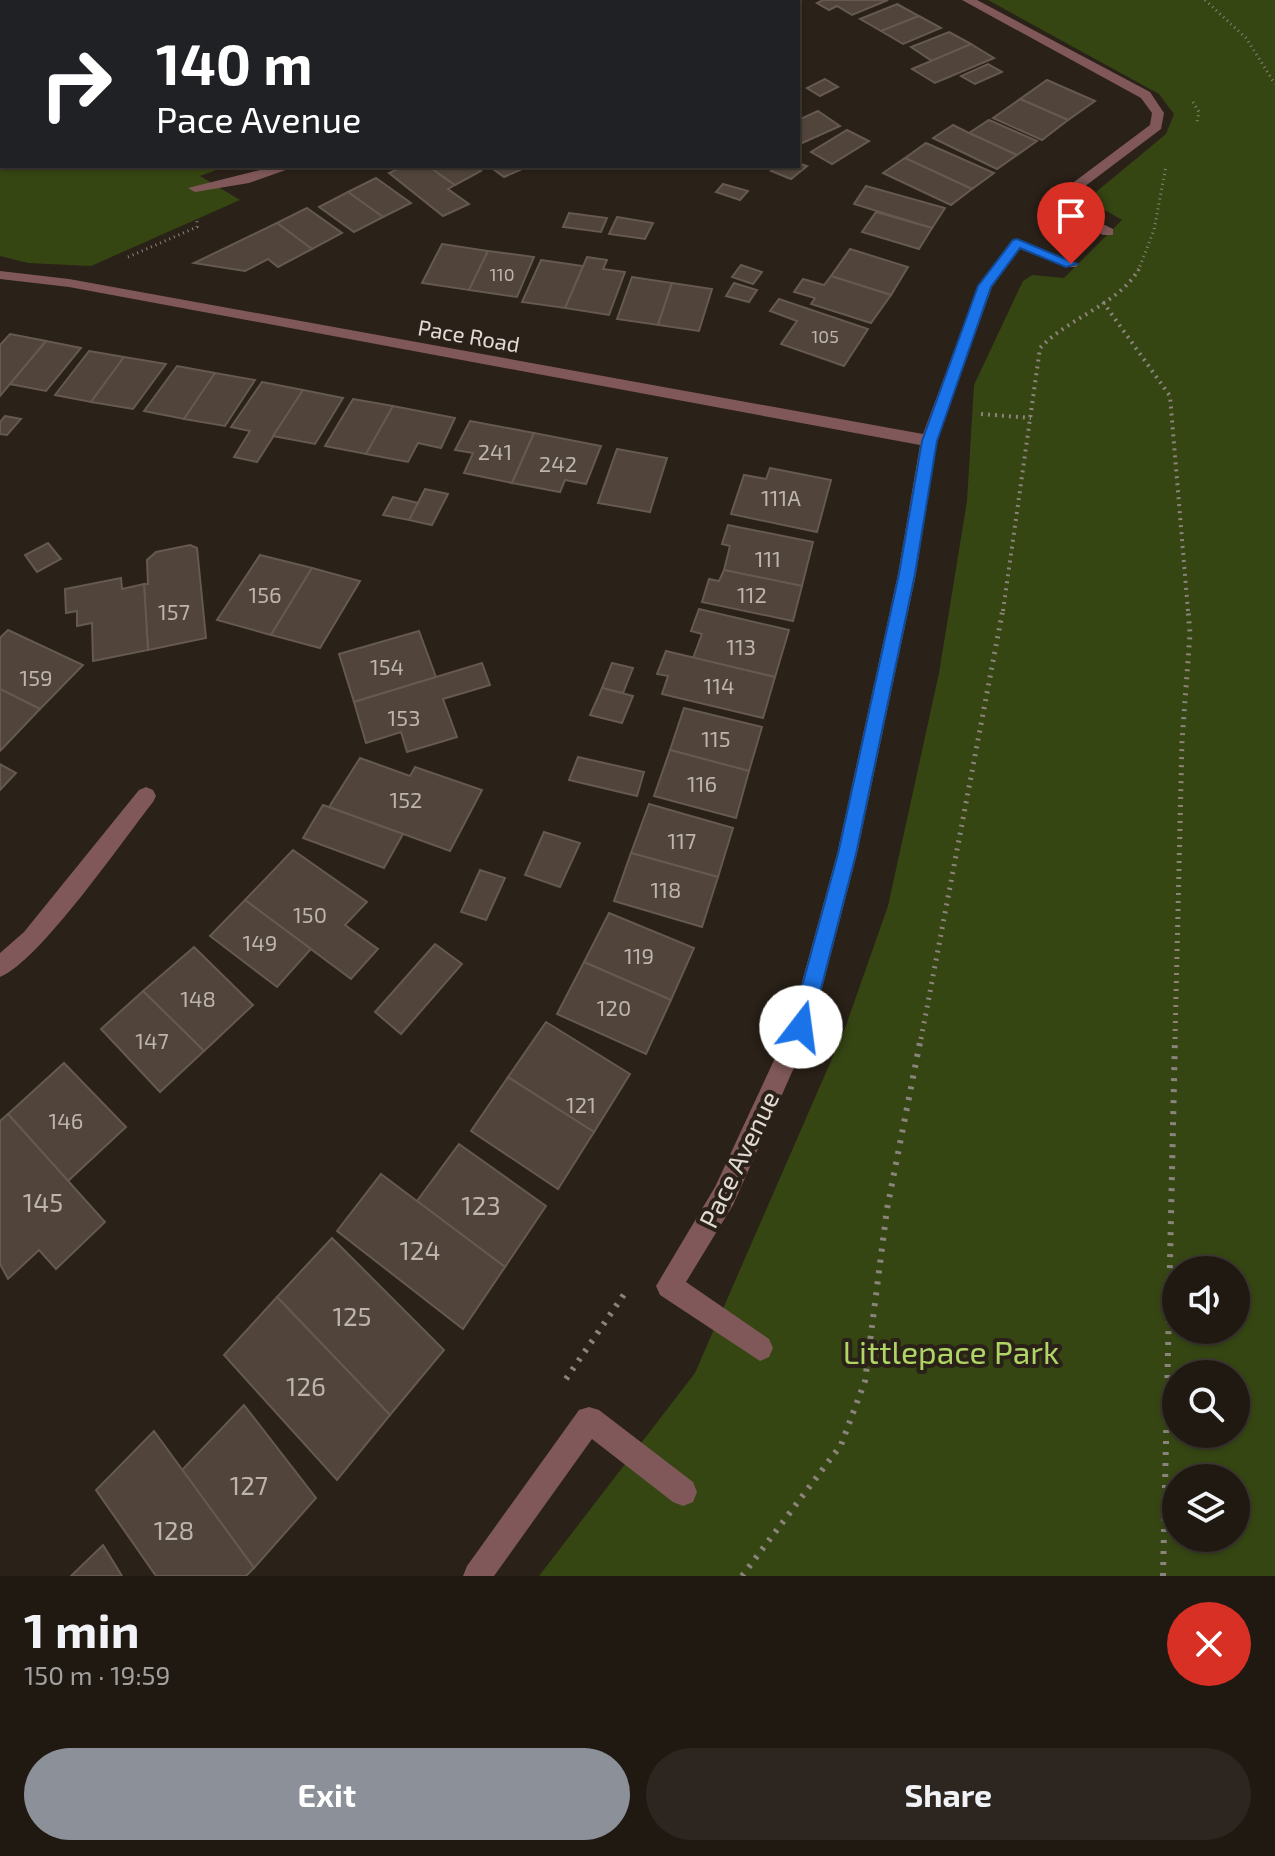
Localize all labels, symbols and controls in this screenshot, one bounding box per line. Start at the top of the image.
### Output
text: 140 m [156,29,313,96]
icon: right [24,32,128,136]
text: Pace Avenue [156,97,361,140]
pin [1037,182,1105,264]
icon: arrive [1049,194,1093,238]
house number: 110 [489,263,515,285]
street label: Pace Road [416,313,522,357]
house number: 105 [811,325,839,347]
house number: 241 [478,438,512,464]
house number: 242 [539,450,577,476]
house number: 111A [761,484,801,510]
house number: 111 [755,545,781,571]
house number: 156 [248,581,282,607]
house number: 112 [737,581,767,607]
house number: 157 [158,598,190,624]
house number: 113 [726,633,756,659]
house number: 154 [370,653,404,679]
house number: 159 [19,664,53,690]
house number: 114 [703,672,735,698]
house number: 153 [388,704,420,730]
house number: 115 [701,725,731,751]
house number: 116 [687,770,717,796]
house number: 152 [390,786,422,812]
house number: 117 [668,827,696,853]
house number: 118 [651,876,681,902]
house number: 150 [293,901,327,927]
house number: 149 [243,929,277,955]
house number: 119 [624,942,654,968]
house number: 148 [180,985,216,1011]
position arrow [759,985,843,1069]
house number: 120 [597,994,631,1020]
house number: 147 [135,1027,169,1053]
street label: Pace Avenue [692,1086,784,1232]
house number: 121 [566,1091,596,1117]
house number: 146 [49,1107,83,1133]
house number: 145 [23,1186,63,1217]
house number: 123 [461,1189,501,1220]
house number: 124 [400,1234,440,1265]
map controls [1162,1256,1250,1552]
button: sound [1162,1256,1250,1344]
house number: 125 [333,1300,371,1331]
park label: Littlepace Park [843,1332,1059,1370]
button: search [1162,1360,1250,1448]
house number: 126 [286,1370,326,1401]
button: layers [1162,1464,1250,1552]
house number: 127 [230,1469,268,1500]
house number: 128 [154,1514,194,1545]
text: 1 min [24,1600,140,1658]
button: close [1167,1602,1251,1686]
text: 150 m · 19:59 [24,1659,170,1690]
button: Exit [24,1748,630,1840]
button: Share [646,1748,1251,1840]

